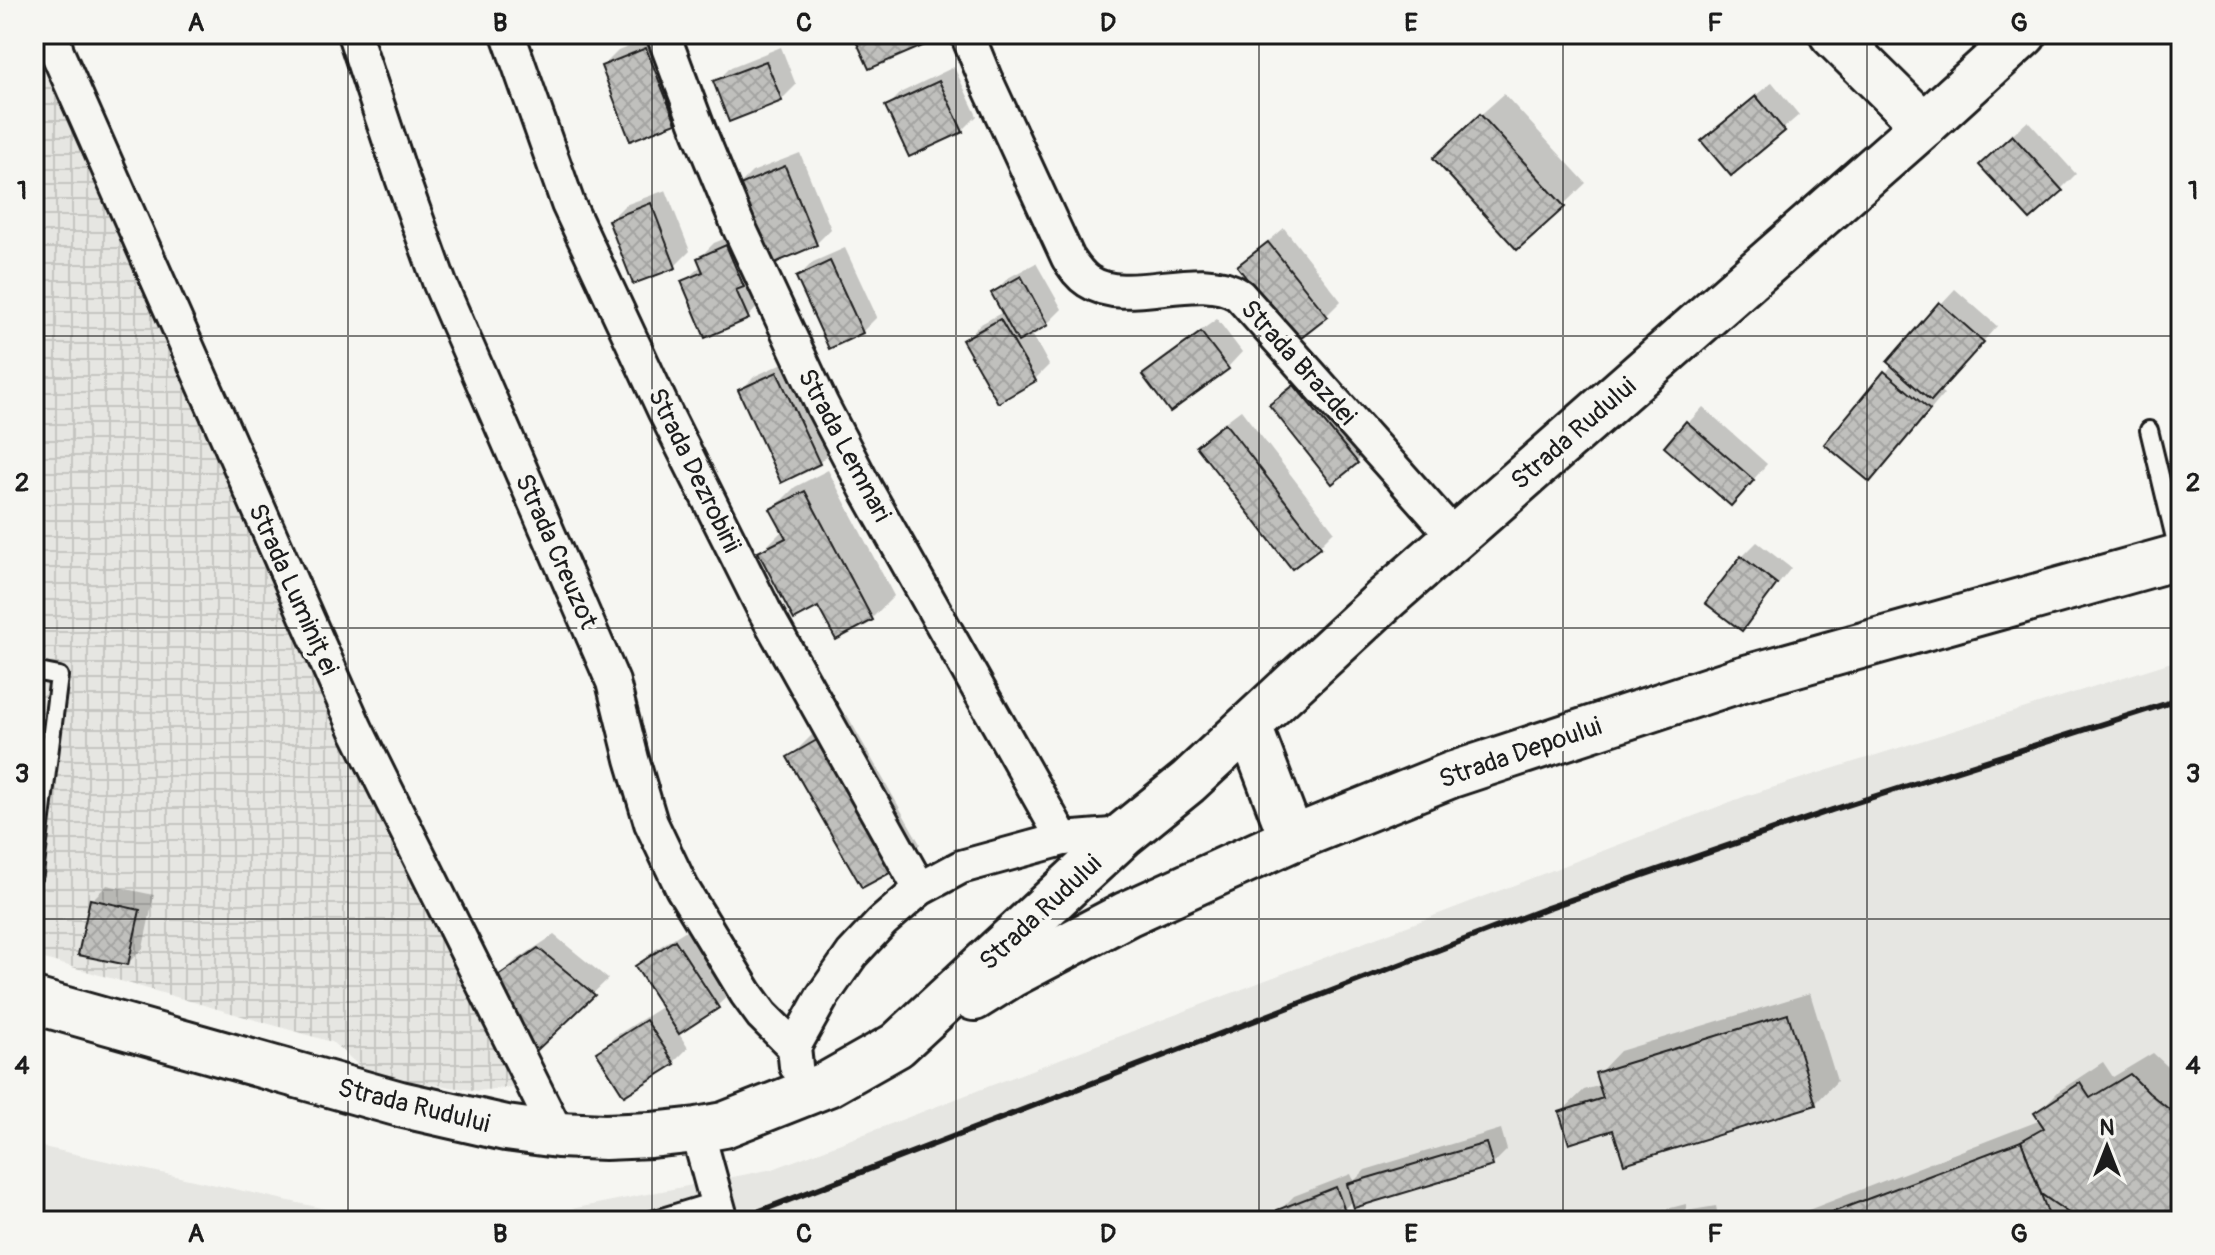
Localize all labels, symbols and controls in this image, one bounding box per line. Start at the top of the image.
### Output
text: A [188,7,205,39]
text: B [493,7,507,39]
text: C [796,7,812,39]
text: D [1100,7,1116,39]
text: E [1404,7,1418,39]
text: F [1707,7,1723,39]
text: G [2010,7,2028,39]
text: 1 [17,175,27,207]
text: 1 [2188,175,2198,207]
street label: Strada Brazdei [1234,293,1363,432]
street label: Strada Lemnari [790,364,898,527]
street label: Strada Rudului [1505,371,1643,497]
street label: Strada Dezrobirii [641,383,748,558]
text: 2 [15,467,29,499]
text: 2 [2186,467,2200,499]
street label: Strada Creuzot [508,469,605,634]
street label: Strada Luminiței [241,499,345,680]
street label: Strada Depoului [1435,710,1606,796]
text: 3 [15,758,29,790]
text: 3 [2186,758,2200,790]
street label: Strada Rudului [973,848,1108,977]
text: 4 [14,1050,30,1082]
text: 4 [2185,1050,2201,1082]
street label: Strada Rudului [335,1072,493,1140]
north arrow [2067,1107,2147,1187]
text: N [2100,1114,2115,1142]
text: A [188,1218,205,1250]
text: B [493,1218,507,1250]
text: C [796,1218,812,1250]
text: D [1100,1218,1116,1250]
text: E [1404,1218,1418,1250]
text: F [1707,1218,1723,1250]
text: G [2010,1218,2028,1250]

